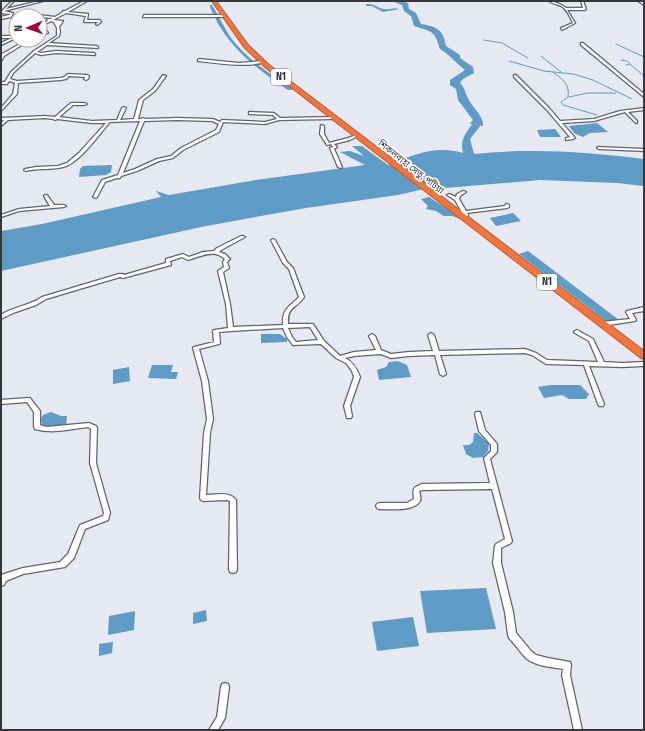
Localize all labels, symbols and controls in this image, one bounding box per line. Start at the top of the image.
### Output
north arrow [8,8,48,48]
text: N [12,25,25,32]
road number: N1 [271,69,291,85]
street label: শিকলবাহা সেতু, পটিয়া [375,137,447,196]
road number: N1 [537,274,557,290]

